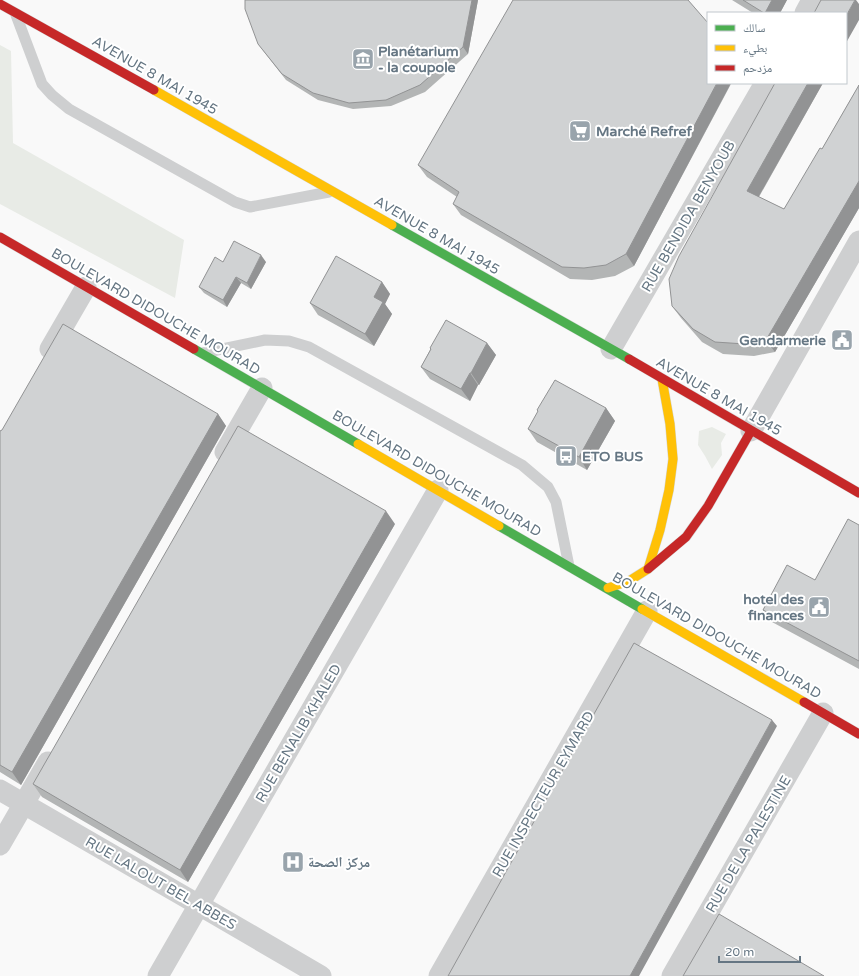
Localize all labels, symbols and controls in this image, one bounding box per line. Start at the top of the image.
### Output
legend [707,12,847,84]
text: سالك [743,21,765,35]
street label: AVENUE 8 MAI 1945 [89,33,221,118]
text: بطيء [743,41,767,58]
place label: Planétarium - la coupole [378,43,459,76]
museum icon: Planétarium - la coupole [350,46,376,72]
text: مزدحم [743,61,772,76]
supermarket icon: Marché Refref [567,118,593,144]
place label: Marché Refref [596,123,692,140]
street label: RUE BENDIDA BENYOUB [638,138,739,295]
street label: AVENUE 8 MAI 1945 [371,193,503,278]
street label: BOULEVARD DIDOUCHE MOURAD [48,244,263,378]
public building icon: Gendarmerie [829,327,855,353]
place label: Gendarmerie [739,332,826,349]
street label: AVENUE 8 MAI 1945 [653,354,785,439]
street label: BOULEVARD DIDOUCHE MOURAD [329,406,544,540]
bus stop icon: ETO BUS [553,443,579,469]
place label: ETO BUS [582,448,643,465]
street label: BOULEVARD DIDOUCHE MOURAD [609,568,824,702]
place label: hotel des finances [743,591,804,624]
public building icon: hotel des finances [806,594,832,620]
street label: RUE BENALIB KHALED [252,661,345,805]
street label: RUE INSPECTEUR EYMARD [489,708,598,880]
street label: RUE DE LA PALESTINE [702,773,795,916]
street label: RUE LALOUT BEL ABBES [82,833,240,934]
hospital icon: مركز الصحة [280,849,306,875]
place label: مركز الصحة [308,854,370,871]
scale bar [719,938,800,964]
text: 20 m [725,945,754,959]

